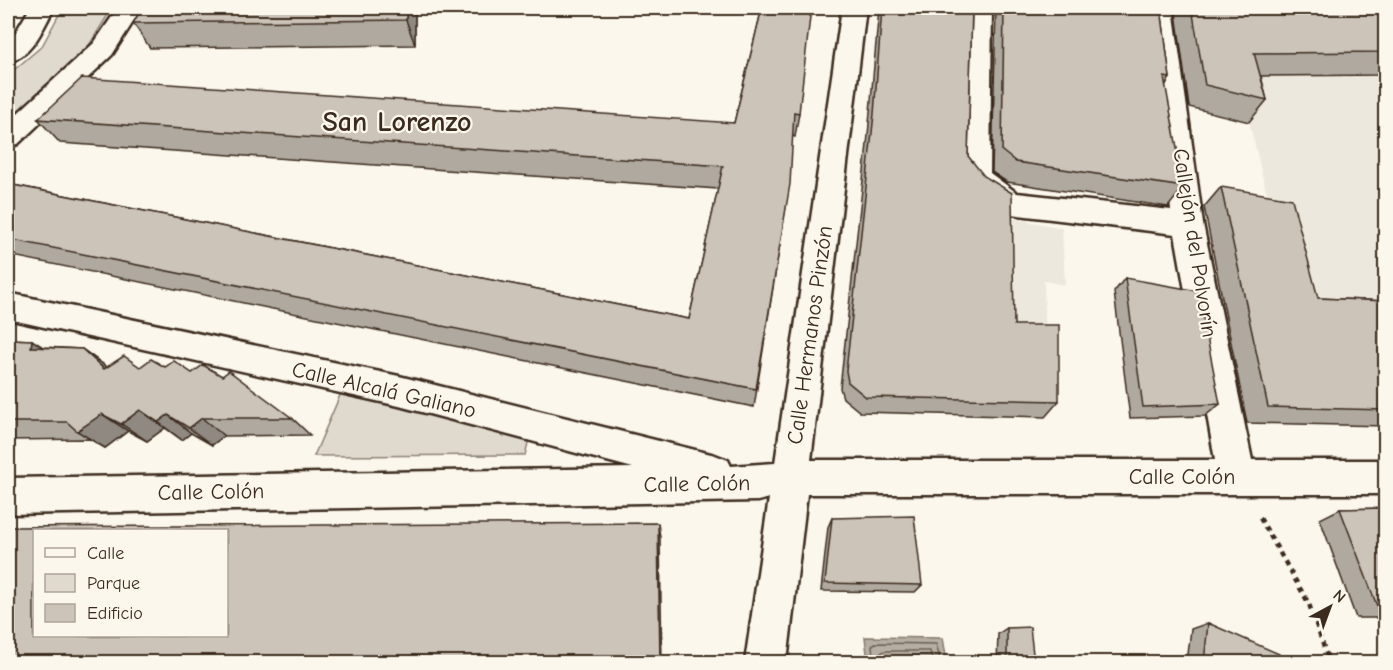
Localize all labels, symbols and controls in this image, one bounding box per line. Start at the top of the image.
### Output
district label: San Lorenzo [323,106,471,138]
street label: Callejón del Polvorín [1167,147,1223,339]
street label: Calle Hermanos Pinzón [782,224,838,446]
street label: Calle Alcalá Galiano [289,356,479,424]
street label: Calle Colón [1129,464,1235,490]
street label: Calle Colón [643,470,751,498]
street label: Calle Colón [157,478,265,506]
legend [33,529,228,637]
text: Calle [87,543,124,564]
text: Parque [87,573,140,594]
north arrow [1300,577,1360,637]
text: N [1329,586,1349,607]
text: Edificio [87,603,143,624]

